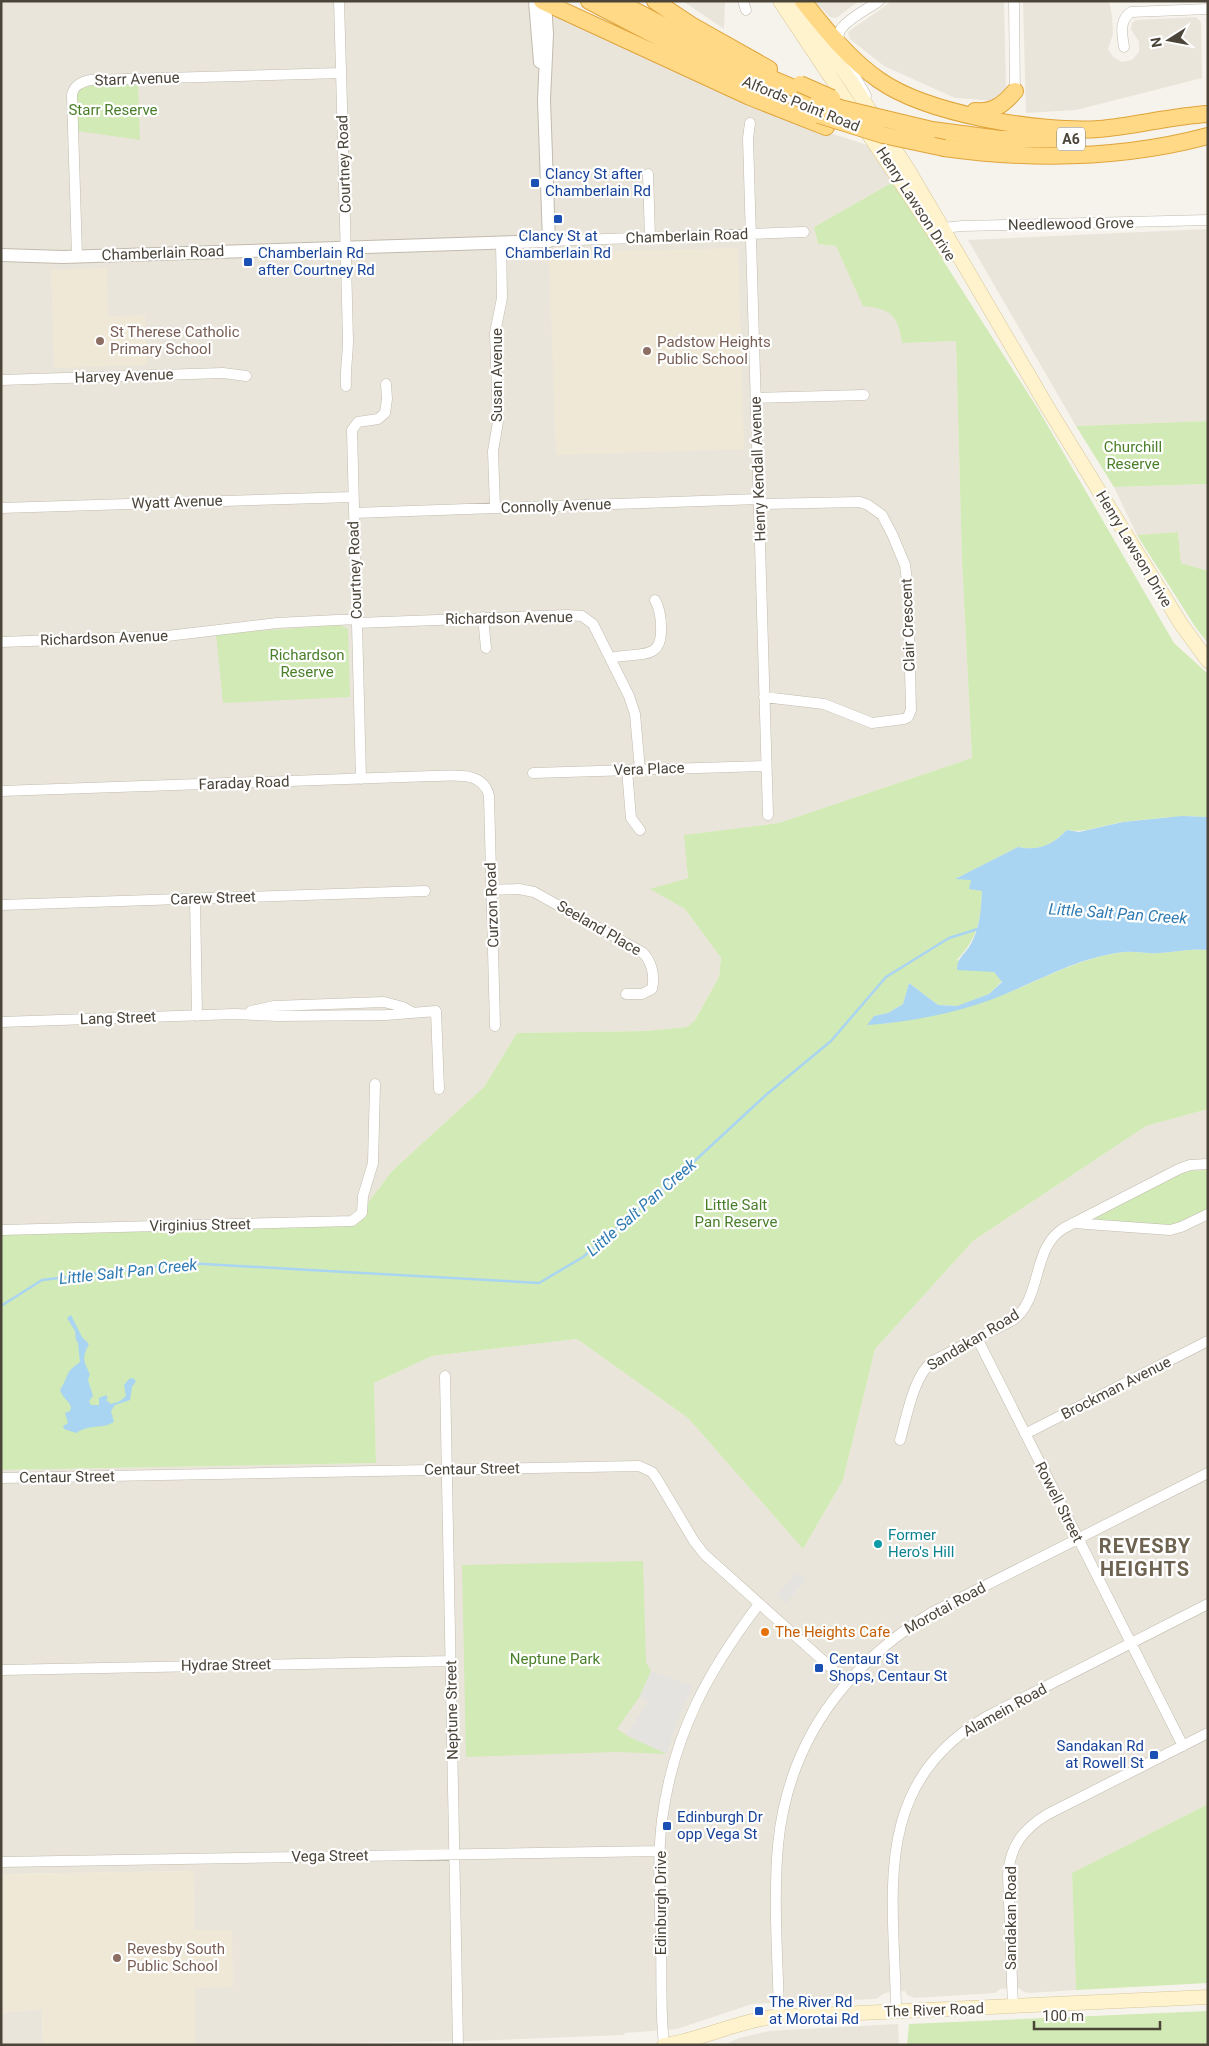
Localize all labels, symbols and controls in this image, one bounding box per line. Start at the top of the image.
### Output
north arrow [1144,15,1194,65]
text: N [1147,36,1165,49]
street label: Starr Avenue [94,69,180,89]
street label: Alfords Point Road [740,72,862,136]
park label: Starr Reserve [68,101,158,119]
street label: Courtney Road [333,115,355,213]
road number: A6 [1057,128,1085,150]
street label: Henry Lawson Drive [872,144,960,264]
place label: Clancy St after Chamberlain Rd [545,165,651,200]
marker: Clancy St after Chamberlain Rd [529,177,541,189]
marker: Clancy St at Chamberlain Rd [552,213,564,225]
street label: Needlewood Grove [1008,214,1134,234]
street label: Chamberlain Road [625,225,749,247]
place label: Clancy St at Chamberlain Rd [505,227,611,262]
street label: Chamberlain Road [101,242,225,264]
place label: Chamberlain Rd after Courtney Rd [258,244,375,279]
marker: Chamberlain Rd after Courtney Rd [242,256,254,268]
place label: St Therese Catholic Primary School [110,323,240,358]
street label: Susan Avenue [488,328,506,422]
place label: Padstow Heights Public School [657,333,771,368]
marker: St Therese Catholic Primary School [94,335,106,347]
marker: Padstow Heights Public School [641,345,653,357]
street label: Harvey Avenue [74,365,174,387]
street label: Henry Kendall Avenue [746,396,770,542]
park label: Churchill Reserve [1104,438,1162,473]
street label: Henry Lawson Drive [1092,488,1176,610]
street label: Wyatt Avenue [131,491,223,513]
street label: Connolly Avenue [500,495,612,517]
street label: Courtney Road [344,521,366,619]
street label: Clair Crescent [897,578,919,672]
street label: Richardson Avenue [445,608,573,628]
street label: Richardson Avenue [40,627,168,649]
park label: Richardson Reserve [269,646,345,681]
street label: Vera Place [613,759,685,779]
street label: Faraday Road [198,772,290,794]
street label: Curzon Road [482,862,502,948]
street label: Carew Street [170,888,256,908]
street label: Seeland Place [554,897,644,959]
water label: Little Salt Pan Creek [1048,899,1189,928]
street label: Lang Street [80,1008,156,1028]
water label: Little Salt Pan Creek [583,1154,701,1260]
park label: Little Salt Pan Reserve [695,1196,777,1231]
street label: Virginius Street [149,1215,251,1235]
water label: Little Salt Pan Creek [58,1255,199,1288]
street label: Sandakan Road [924,1305,1022,1375]
street label: Brockman Avenue [1058,1353,1174,1423]
street label: Centaur Street [424,1459,520,1479]
street label: Rowell Street [1031,1459,1087,1545]
street label: Centaur Street [19,1467,115,1487]
place label: Former Hero's Hill [888,1526,954,1561]
district label: REVESBY HEIGHTS [1099,1534,1191,1581]
marker: Former Hero's Hill [872,1538,884,1550]
street label: Morotai Road [901,1578,989,1638]
place label: The Heights Cafe [775,1623,890,1641]
marker: The Heights Cafe [759,1626,771,1638]
park label: Neptune Park [510,1650,601,1668]
place label: Centaur St Shops, Centaur St [829,1650,948,1685]
street label: Hydrae Street [181,1655,271,1675]
street label: Neptune Street [442,1660,462,1760]
marker: Centaur St Shops, Centaur St [813,1662,825,1674]
street label: Alamein Road [960,1680,1050,1740]
place label: Sandakan Rd at Rowell St [1057,1737,1144,1772]
marker: Sandakan Rd at Rowell St [1148,1749,1160,1761]
place label: Edinburgh Dr opp Vega St [677,1808,763,1843]
marker: Edinburgh Dr opp Vega St [661,1820,673,1832]
street label: Vega Street [291,1846,369,1866]
street label: Edinburgh Drive [652,1851,670,1955]
street label: Sandakan Road [1002,1866,1020,1970]
place label: Revesby South Public School [127,1940,225,1975]
marker: Revesby South Public School [111,1952,123,1964]
place label: The River Rd at Morotai Rd [769,1993,859,2028]
scale bar [1034,1998,1160,2030]
street label: The River Road [884,1999,984,2021]
marker: The River Rd at Morotai Rd [753,2005,765,2017]
text: 100 m [1042,2007,1084,2025]

